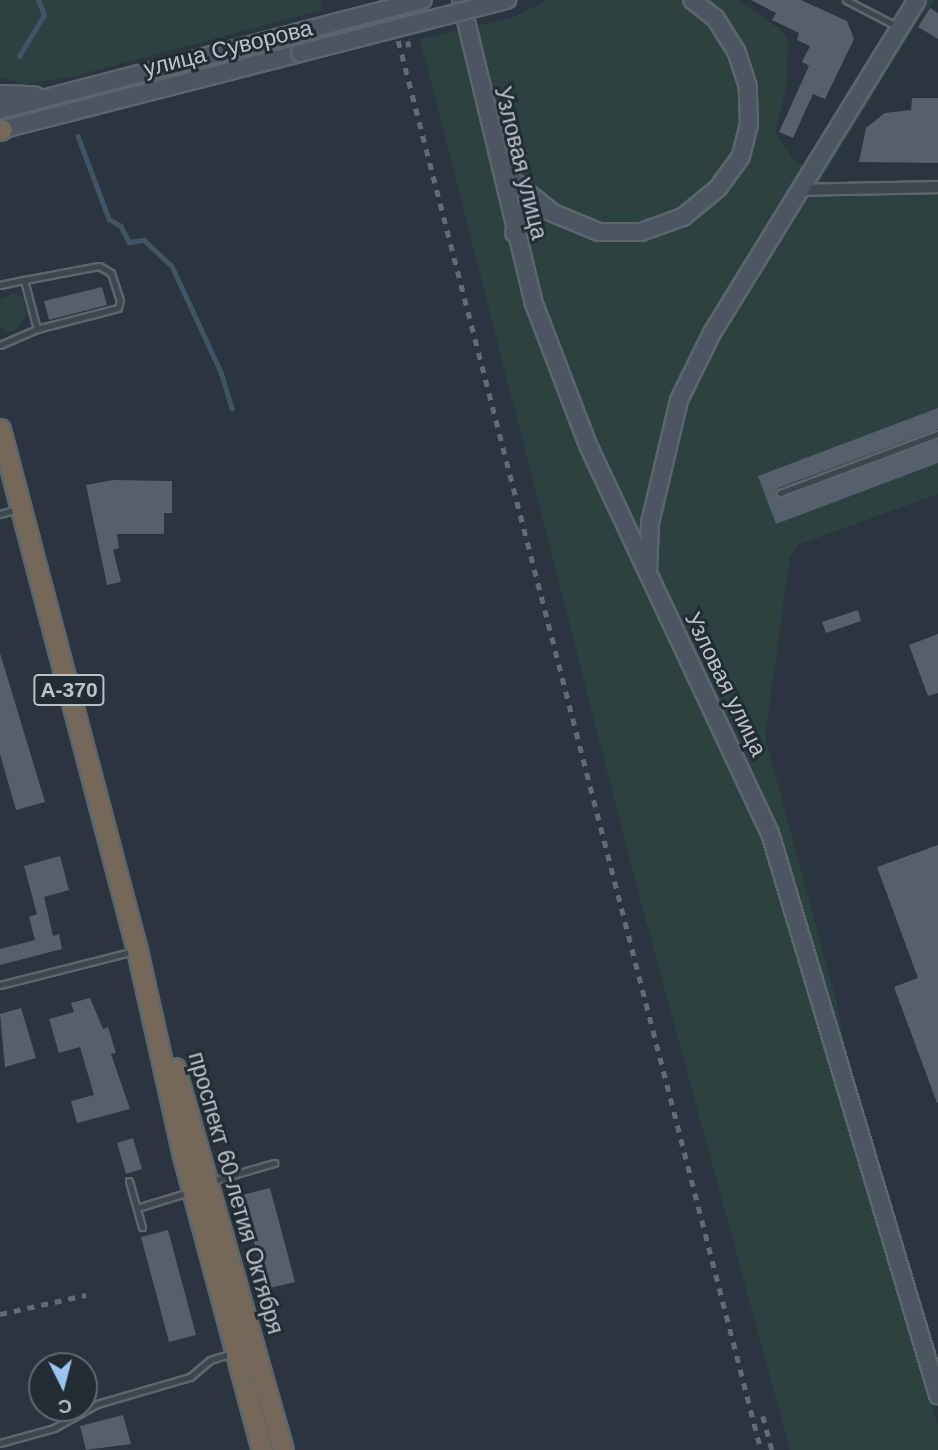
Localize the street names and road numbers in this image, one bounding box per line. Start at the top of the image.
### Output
street label: улица Суворова [141,14,315,82]
street label: Узловая улица [489,84,553,242]
street label: Узловая улица [679,607,773,761]
road number: А-370 [32,672,106,708]
street label: проспект 60-летия Октября [182,1049,290,1337]

